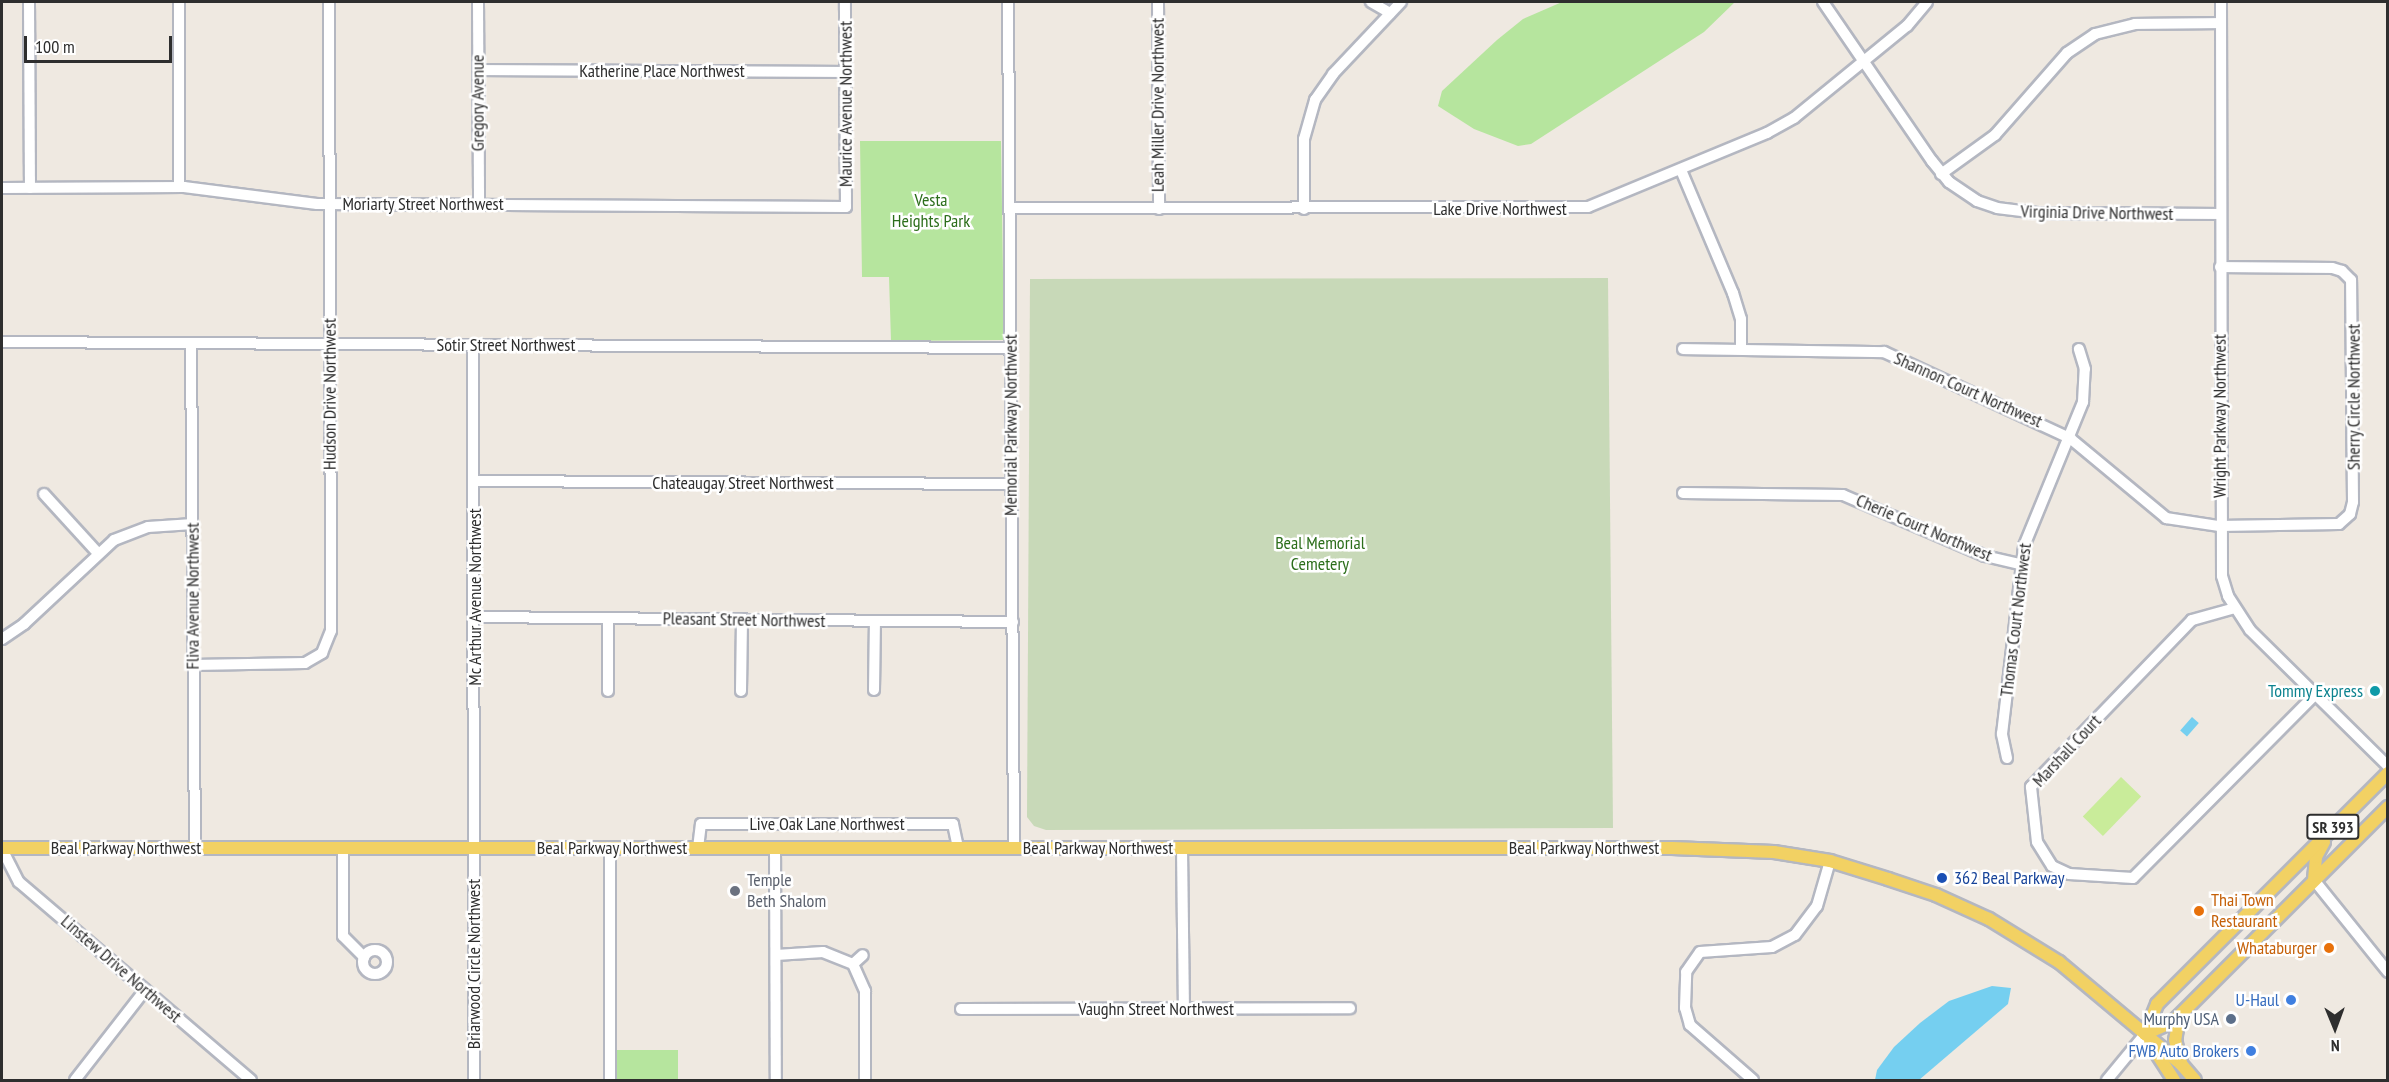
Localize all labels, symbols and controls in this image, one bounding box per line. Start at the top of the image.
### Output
street label: Leah Miller Drive Northwest [1147,18,1169,192]
street label: Maurice Avenue Northwest [835,21,857,187]
scale bar [27,24,176,62]
text: 100 m [35,35,75,58]
street label: Gregory Avenue [467,54,489,152]
street label: Katherine Place Northwest [579,60,745,82]
park label: Vesta Heights Park [892,190,970,232]
street label: Moriarty Street Northwest [342,193,504,215]
street label: Lake Drive Northwest [1433,198,1567,220]
street label: Virginia Drive Northwest [2020,201,2174,225]
street label: Hudson Drive Northwest [319,318,341,470]
street label: Sherry Circle Northwest [2343,323,2365,471]
street label: Sotir Street Northwest [437,334,575,356]
street label: Memorial Parkway Northwest [1000,334,1022,516]
street label: Wright Parkway Northwest [2209,334,2231,498]
street label: Shannon Court Northwest [1890,348,2046,432]
street label: Chateaugay Street Northwest [652,472,834,494]
street label: Cherie Court Northwest [1853,490,1995,566]
street label: Mc Arthur Avenue Northwest [464,508,486,686]
street label: Fliva Avenue Northwest [182,522,204,670]
park label: Beal Memorial Cemetery [1275,533,1365,576]
street label: Thomas Court Northwest [1996,542,2036,698]
street label: Pleasant Street Northwest [663,608,825,632]
place label: Tommy Express [2268,680,2363,702]
marker: Tommy Express [2368,684,2382,698]
street label: Marshall Court [2028,710,2106,792]
street label: Live Oak Lane Northwest [749,813,905,835]
road number: SR 393 [2306,814,2360,840]
street label: Beal Parkway Northwest [51,837,201,859]
street label: Beal Parkway Northwest [537,837,687,859]
street label: Beal Parkway Northwest [1023,837,1173,859]
street label: Beal Parkway Northwest [1509,837,1659,859]
place label: 362 Beal Parkway [1954,867,2065,889]
place label: Temple Beth Shalom [747,870,826,912]
marker: 362 Beal Parkway [1935,871,1949,885]
street label: Briarwood Circle Northwest [463,879,485,1049]
marker: Temple Beth Shalom [728,884,742,898]
place label: Thai Town Restaurant [2211,890,2277,932]
marker: Thai Town Restaurant [2192,904,2206,918]
street label: Linstew Drive Northwest [56,911,186,1027]
place label: Whataburger [2237,937,2317,959]
marker: Whataburger [2322,941,2336,955]
place label: U-Haul [2236,989,2279,1011]
marker: U-Haul [2284,993,2298,1007]
street label: Vaughn Street Northwest [1078,998,1234,1020]
north arrow [2305,998,2365,1058]
place label: Murphy USA [2143,1008,2219,1030]
marker: Murphy USA [2224,1012,2238,1026]
text: N [2331,1036,2340,1056]
place label: FWB Auto Brokers [2128,1040,2239,1062]
marker: FWB Auto Brokers [2244,1044,2258,1058]

